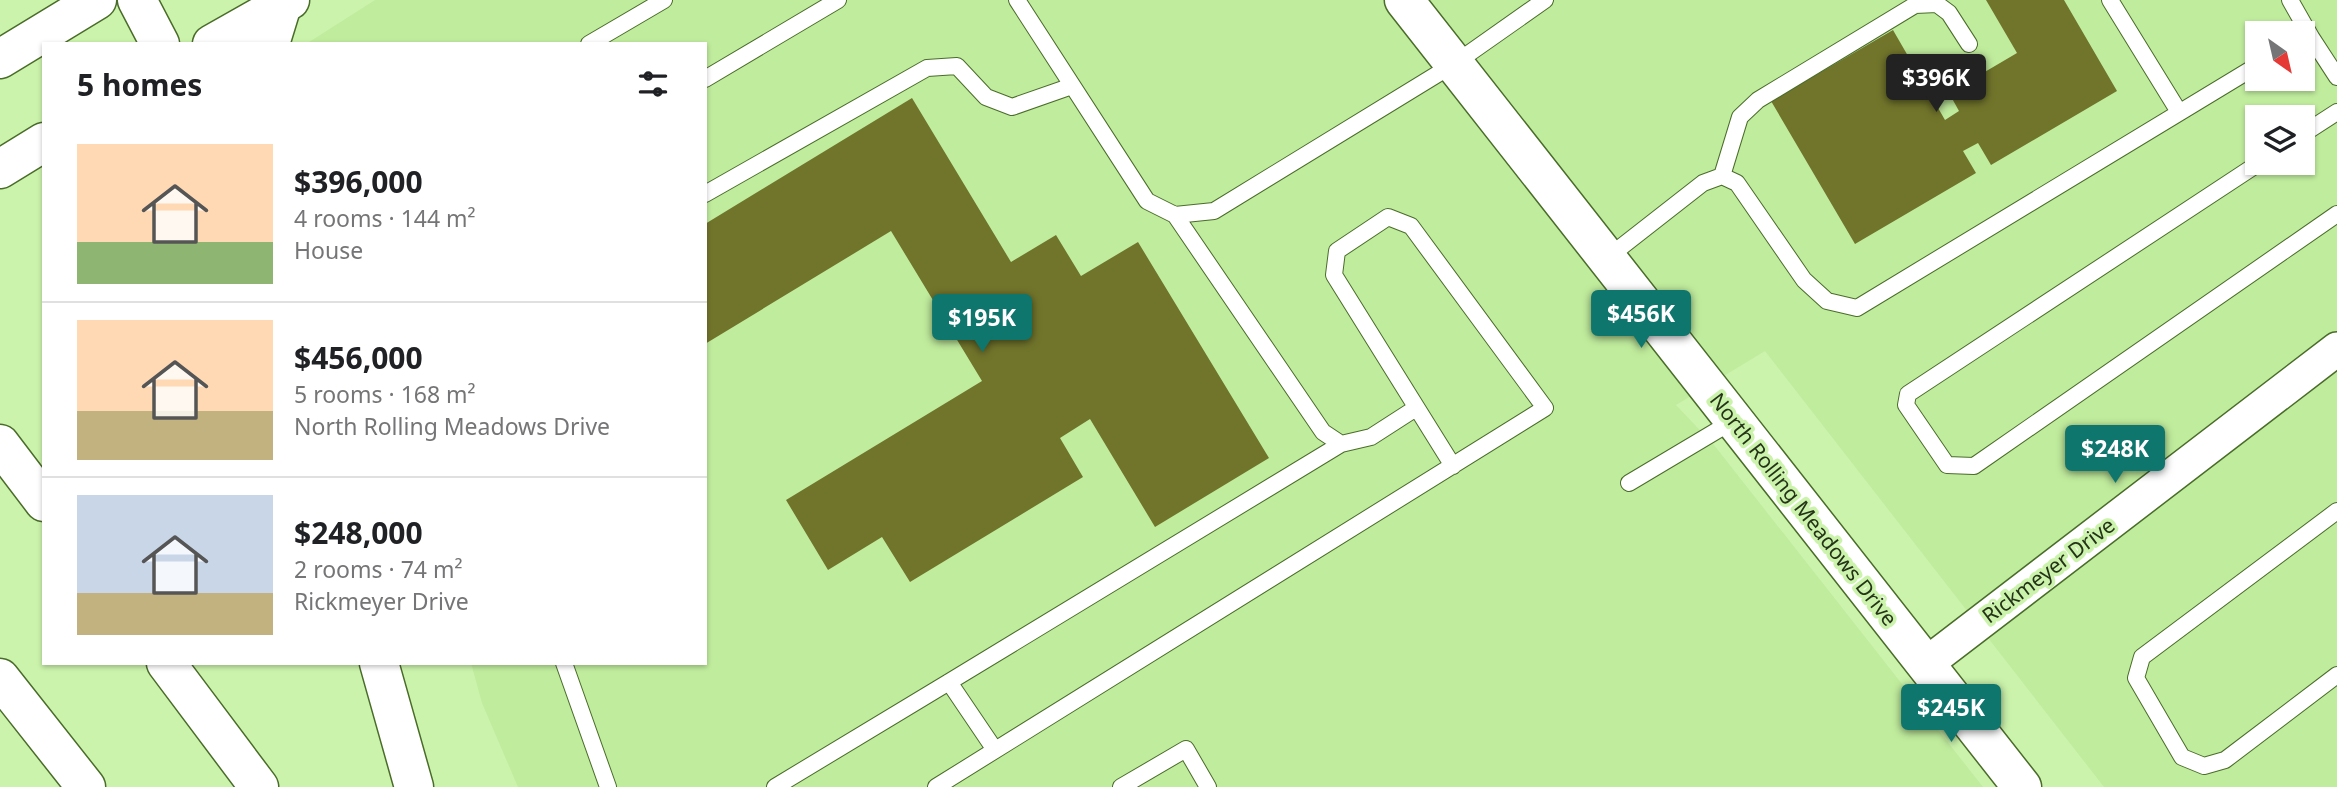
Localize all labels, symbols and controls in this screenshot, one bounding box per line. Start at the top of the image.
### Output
north arrow [2245,21,2315,91]
map controls [2245,21,2315,175]
pin: $396K [1887,54,1985,114]
text: $396K [1902,61,1970,93]
text: 5 homes [77,64,202,105]
icon: filters [634,65,672,103]
button: layers [2245,105,2315,175]
text: $396,000 [294,161,423,202]
icon: home [133,172,217,256]
text: 4 rooms · 144 m² [294,202,476,234]
text: House [294,234,363,266]
pin: $456K [1592,290,1690,350]
pin: $195K [933,294,1031,354]
text: $456K [1607,297,1675,329]
text: $195K [948,301,1016,333]
text: $456,000 [294,337,423,378]
icon: home [133,348,217,432]
text: 5 rooms · 168 m² [294,378,476,410]
street label: North Rolling Meadows Drive [1704,387,1904,631]
text: North Rolling Meadows Drive [294,410,610,442]
pin: $248K [2066,426,2164,485]
text: $248K [2081,432,2149,464]
street label: Rickmeyer Drive [1976,511,2120,629]
text: $248,000 [294,512,423,553]
icon: home [133,523,217,607]
text: 2 rooms · 74 m² [294,553,463,585]
text: Rickmeyer Drive [294,585,469,617]
pin: $245K [1902,684,2000,744]
text: $245K [1917,691,1985,723]

